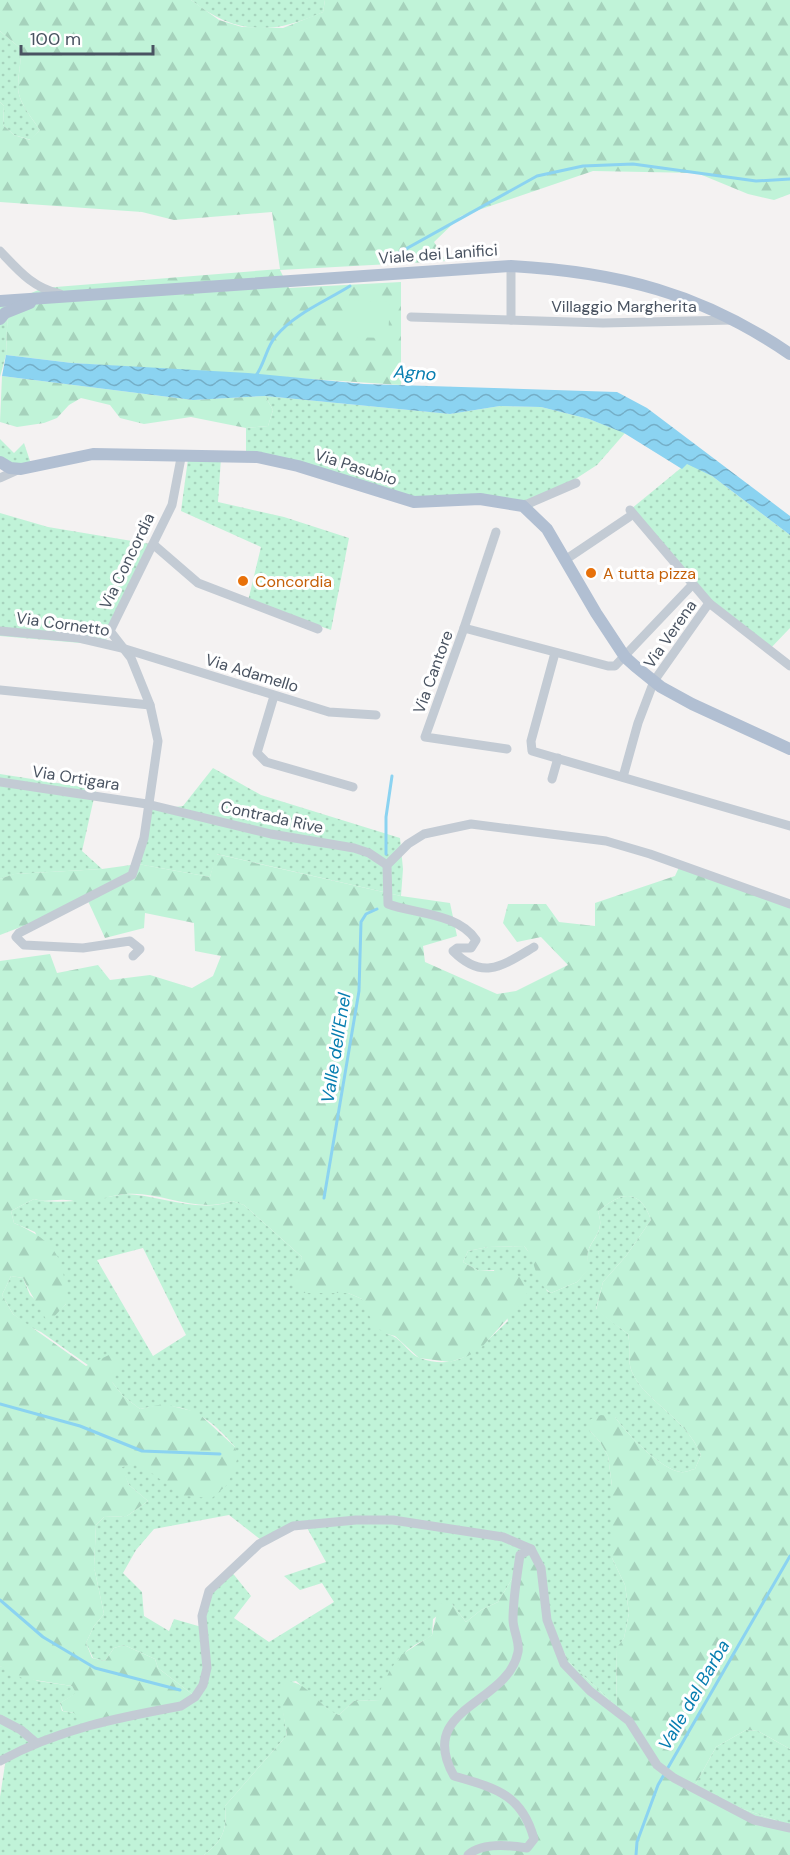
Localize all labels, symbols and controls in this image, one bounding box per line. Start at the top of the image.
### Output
scale bar [21,18,153,56]
text: 100 m [30,27,81,51]
street label: Viale dei Lanifici [378,239,498,269]
street label: Villaggio Margherita [551,296,697,317]
water label: Agno [392,359,437,386]
street label: Via Pasubio [312,444,400,490]
street label: Via Concordia [95,509,159,613]
place label: A tutta pizza [603,563,696,584]
marker: A tutta pizza [584,566,598,580]
place label: Concordia [255,571,332,592]
marker: Concordia [236,574,250,588]
street label: Via Verena [639,596,701,672]
street label: Via Cornetto [15,607,111,641]
street label: Via Cantore [408,627,458,717]
street label: Via Adamello [203,649,301,697]
street label: Via Ortigara [31,761,121,795]
street label: Contrada Rive [219,796,325,838]
water label: Valle dell'Enel [315,990,357,1105]
water label: Valle del Barba [653,1635,735,1755]

